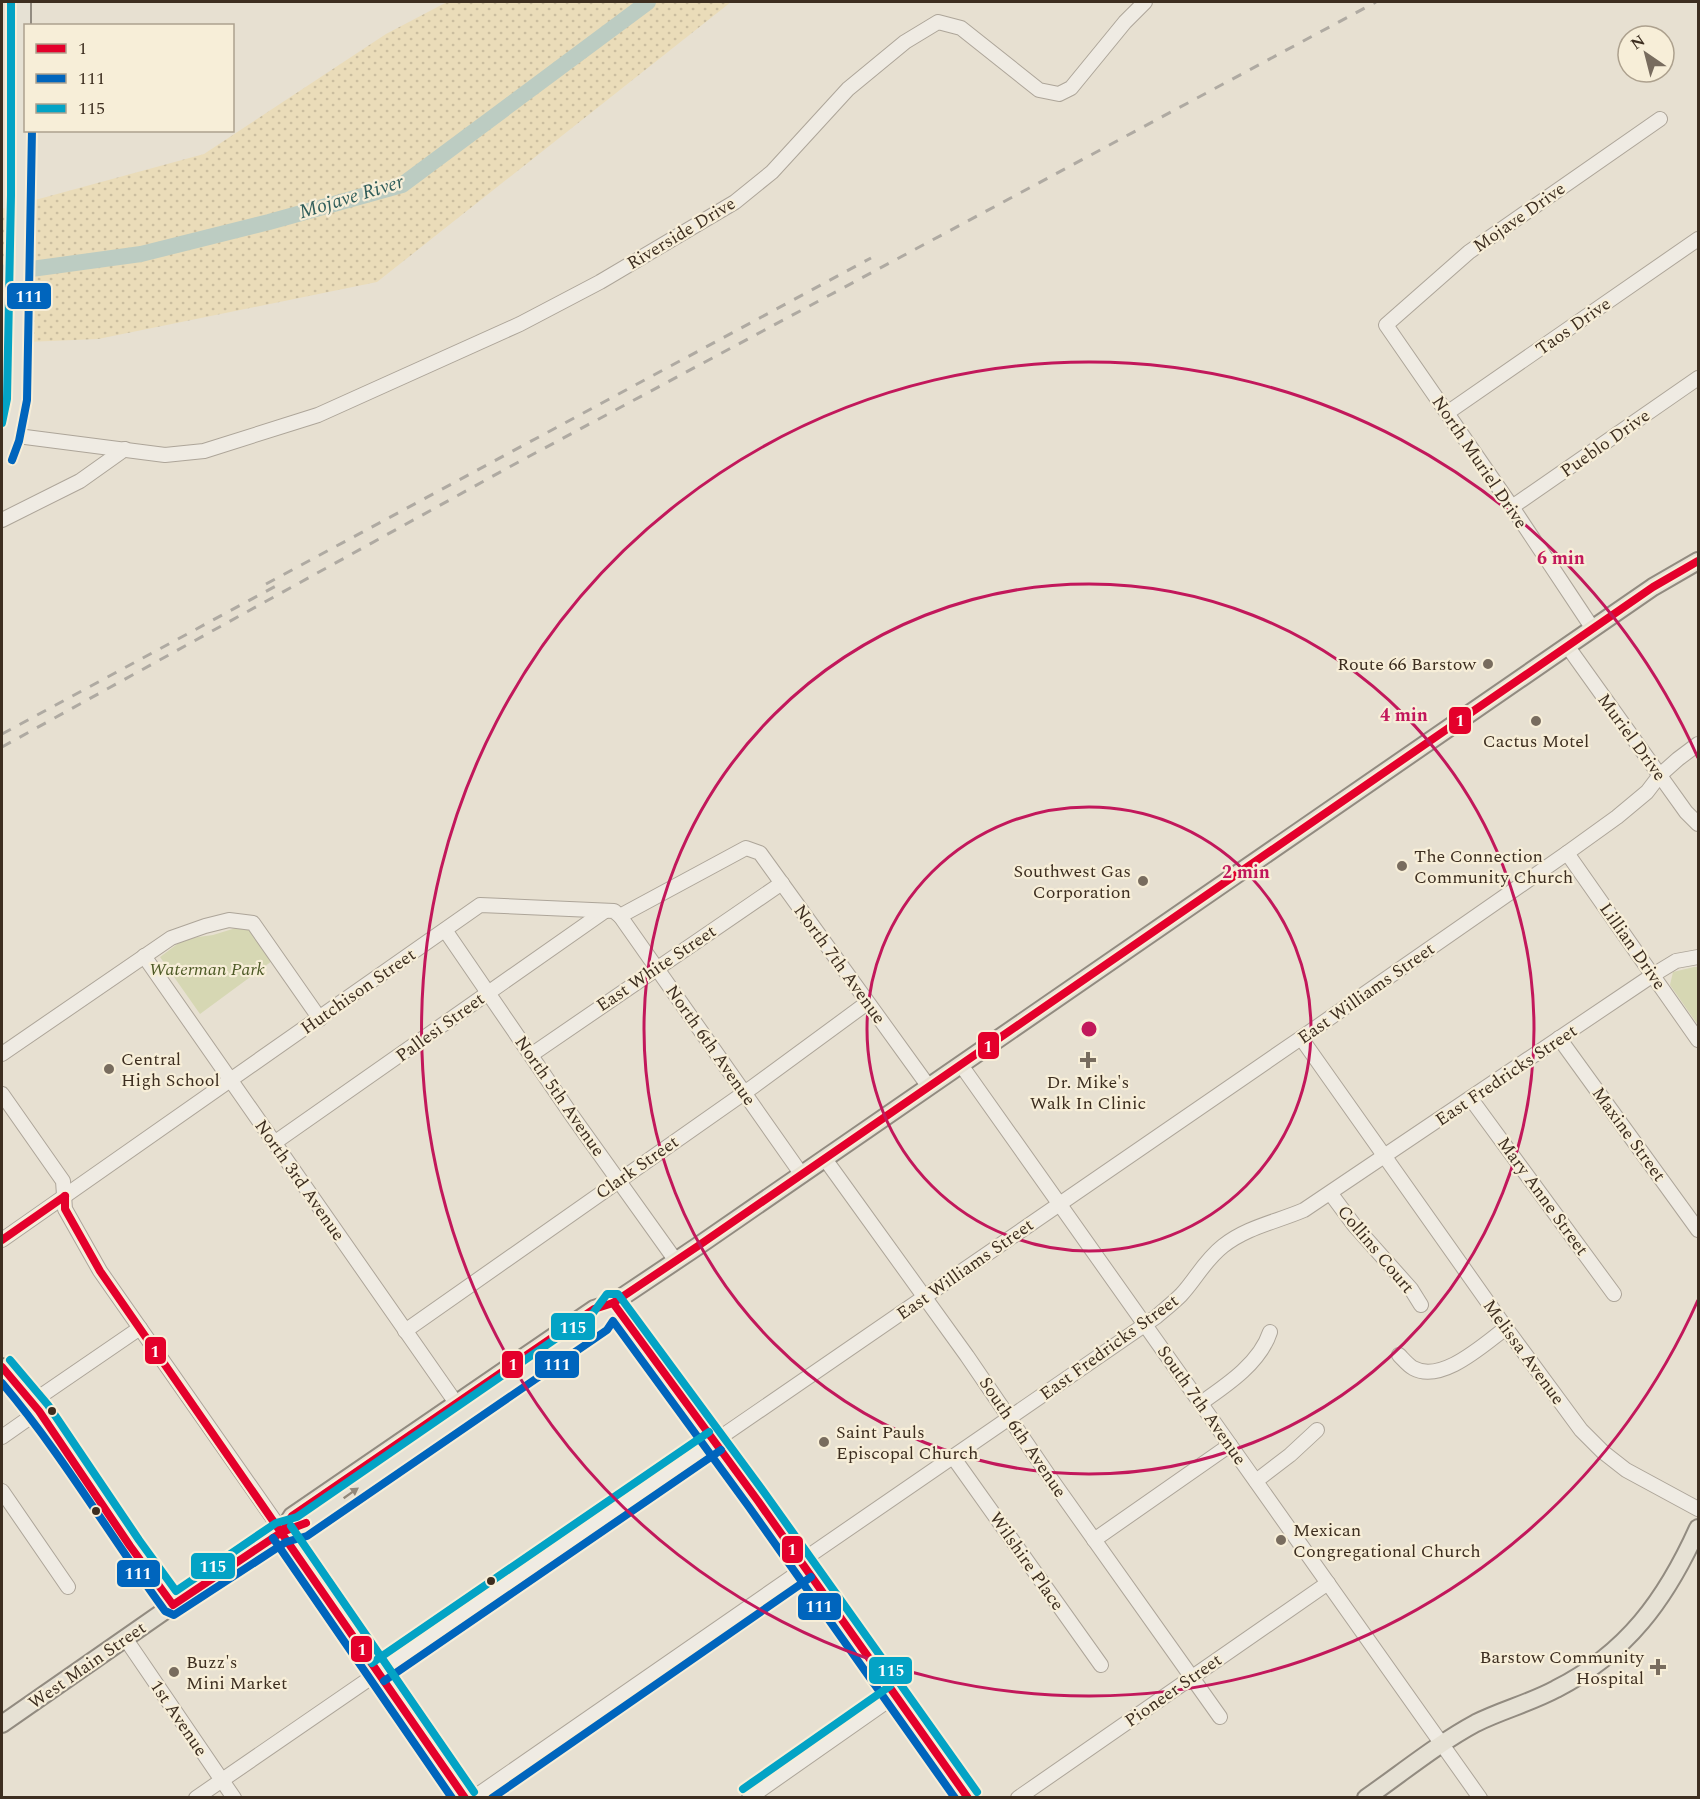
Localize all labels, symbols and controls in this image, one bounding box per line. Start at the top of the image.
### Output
legend [24,24,234,132]
north arrow [1616,24,1676,84]
text: N [1626,29,1650,56]
text: 1 [78,35,87,62]
text: 111 [78,65,105,92]
text: 115 [78,95,105,122]
water label: Mojave River [295,166,409,227]
street label: Mojave Drive [1468,176,1571,259]
street label: Riverside Drive [622,190,741,277]
line badge: 111 [6,282,52,310]
text: 111 [16,285,42,309]
street label: Taos Drive [1530,291,1616,362]
street label: North Muriel Drive [1425,390,1534,534]
street label: Pueblo Drive [1555,403,1656,484]
text: 6 min [1537,545,1585,572]
place label: Route 66 Barstow [1337,651,1476,678]
marker: Route 66 Barstow [1481,657,1495,671]
street label: Muriel Drive [1590,688,1673,787]
text: 4 min [1380,702,1428,729]
line badge: 1 [1448,706,1472,735]
text: 1 [1456,709,1464,733]
marker: Cactus Motel [1529,714,1543,728]
place label: Cactus Motel [1483,728,1589,755]
place label: The Connection Community Church [1414,843,1573,891]
place label: Southwest Gas Corporation [1013,858,1131,906]
text: 2 min [1222,859,1270,886]
marker: The Connection Community Church [1395,859,1409,873]
marker: Southwest Gas Corporation [1136,874,1150,888]
street label: Lillian Drive [1593,897,1673,995]
street label: North 7th Avenue [787,899,892,1030]
street label: East White Street [591,918,722,1019]
street label: East Williams Street [1292,936,1440,1051]
street label: Hutchison Street [295,942,421,1041]
park label: Waterman Park [149,956,266,983]
street label: North 6th Avenue [659,979,762,1111]
street label: Pallesi Street [390,986,490,1069]
street label: East Fredricks Street [1430,1018,1583,1133]
centre of rings [1079,1019,1099,1039]
street label: North 5th Avenue [508,1030,611,1162]
line badge: 1 [977,1031,1000,1060]
text: 1 [984,1035,992,1059]
place label: Central High School [121,1046,220,1094]
marker: Dr. Mike's Walk In Clinic [1079,1051,1097,1069]
marker: Central High School [102,1062,116,1076]
place label: Dr. Mike's Walk In Clinic [1030,1069,1146,1117]
street label: Maxine Street [1585,1081,1672,1187]
street label: North 3rd Avenue [248,1114,352,1246]
street label: Clark Street [590,1129,684,1206]
street label: Mary Anne Street [1490,1131,1595,1261]
street label: Collins Court [1331,1199,1421,1299]
street label: East Williams Street [891,1212,1039,1327]
street label: East Fredricks Street [1034,1288,1184,1407]
street label: Melissa Avenue [1476,1294,1571,1411]
line badge: 115 [550,1312,596,1341]
text: 115 [560,1316,586,1340]
line badge: 1 [144,1336,167,1365]
text: 1 [151,1340,159,1364]
street label: South 7th Avenue [1150,1340,1253,1471]
line badge: 1 [501,1350,524,1379]
line badge: 111 [534,1350,580,1379]
text: 1 [509,1353,517,1377]
text: 111 [544,1353,570,1377]
street label: South 6th Avenue [972,1371,1073,1503]
unlabelled marker [46,1405,58,1417]
place label: Saint Pauls Episcopal Church [836,1419,978,1467]
marker: Saint Pauls Episcopal Church [817,1435,831,1449]
one-way arrow [342,1487,358,1499]
unlabelled marker [90,1505,102,1517]
street label: Wilshire Place [982,1506,1071,1616]
place label: Mexican Congregational Church [1293,1517,1481,1565]
marker: Mexican Congregational Church [1274,1533,1288,1547]
line badge: 1 [781,1535,804,1564]
text: 1 [788,1538,796,1562]
line badge: 115 [190,1552,236,1580]
text: 115 [200,1555,226,1579]
line badge: 111 [116,1559,161,1588]
text: 111 [125,1562,151,1586]
unlabelled marker [485,1575,497,1587]
line badge: 111 [797,1592,842,1621]
text: 111 [806,1595,832,1619]
street label: West Main Street [23,1615,152,1716]
line badge: 1 [350,1635,373,1663]
text: 1 [358,1638,366,1662]
place label: Barstow Community Hospital [1480,1644,1645,1692]
street label: Pioneer Street [1119,1647,1228,1734]
place label: Buzz's Mini Market [186,1649,287,1697]
line badge: 115 [868,1656,913,1685]
marker: Barstow Community Hospital [1649,1658,1667,1676]
text: 115 [878,1659,904,1683]
marker: Buzz's Mini Market [167,1665,181,1679]
street label: 1st Avenue [143,1675,214,1762]

